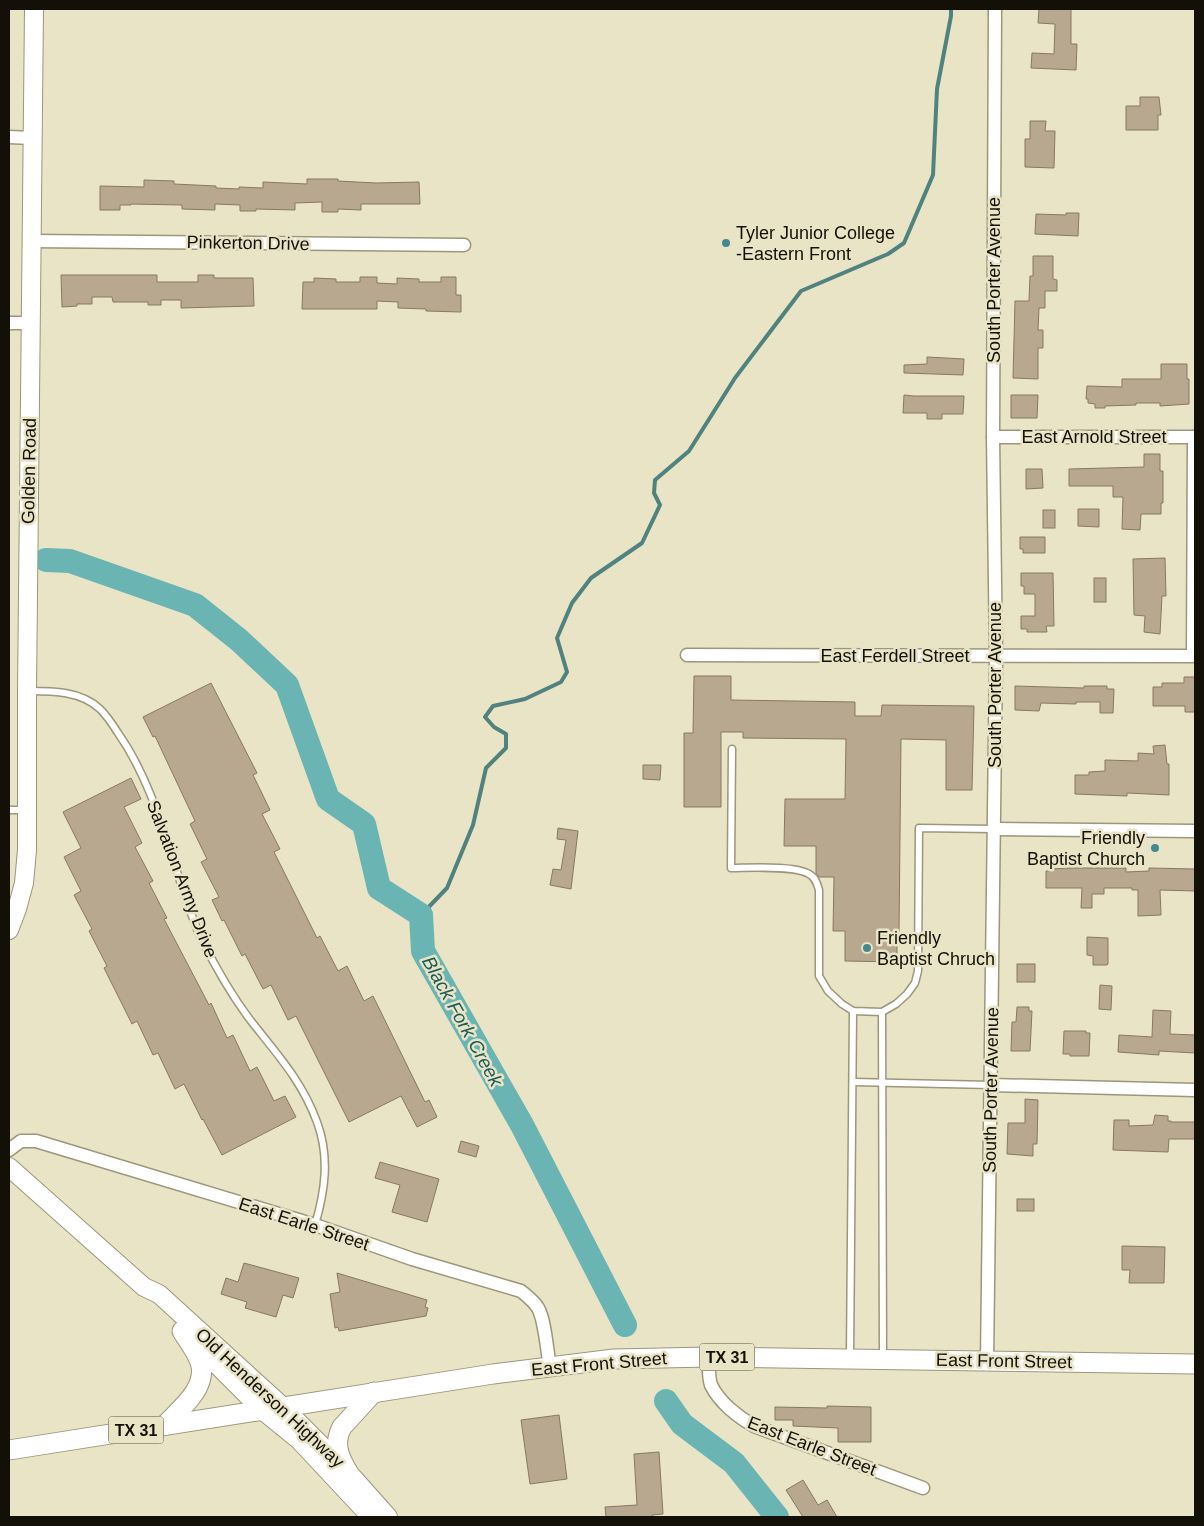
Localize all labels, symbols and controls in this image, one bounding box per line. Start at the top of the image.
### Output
street label: South Porter Avenue [984,197,1004,363]
place label: Tyler Junior College -Eastern Front [736,223,895,264]
street label: Pinkerton Drive [186,232,310,254]
marker: Tyler Junior College -Eastern Front [720,237,732,249]
street label: Golden Road [18,418,40,524]
street label: East Arnold Street [1021,427,1167,447]
street label: South Porter Avenue [985,602,1005,768]
street label: East Ferdell Street [820,646,970,666]
street label: Salvation Army Drive [143,797,221,961]
place label: Friendly Baptist Church [1027,828,1145,869]
marker: Friendly Baptist Church [1149,842,1161,854]
place label: Friendly Baptist Chruch [877,928,995,969]
marker: Friendly Baptist Chruch [861,942,873,954]
water label: Black Fork Creek [418,952,508,1091]
street label: South Porter Avenue [980,1007,1002,1173]
street label: East Earle Street [236,1193,372,1255]
street label: Old Henderson Highway [192,1324,348,1472]
road number: TX 31 [700,1344,754,1370]
street label: East Front Street [530,1348,668,1380]
street label: East Front Street [936,1350,1072,1372]
street label: East Earle Street [745,1412,879,1480]
road number: TX 31 [108,1416,164,1444]

